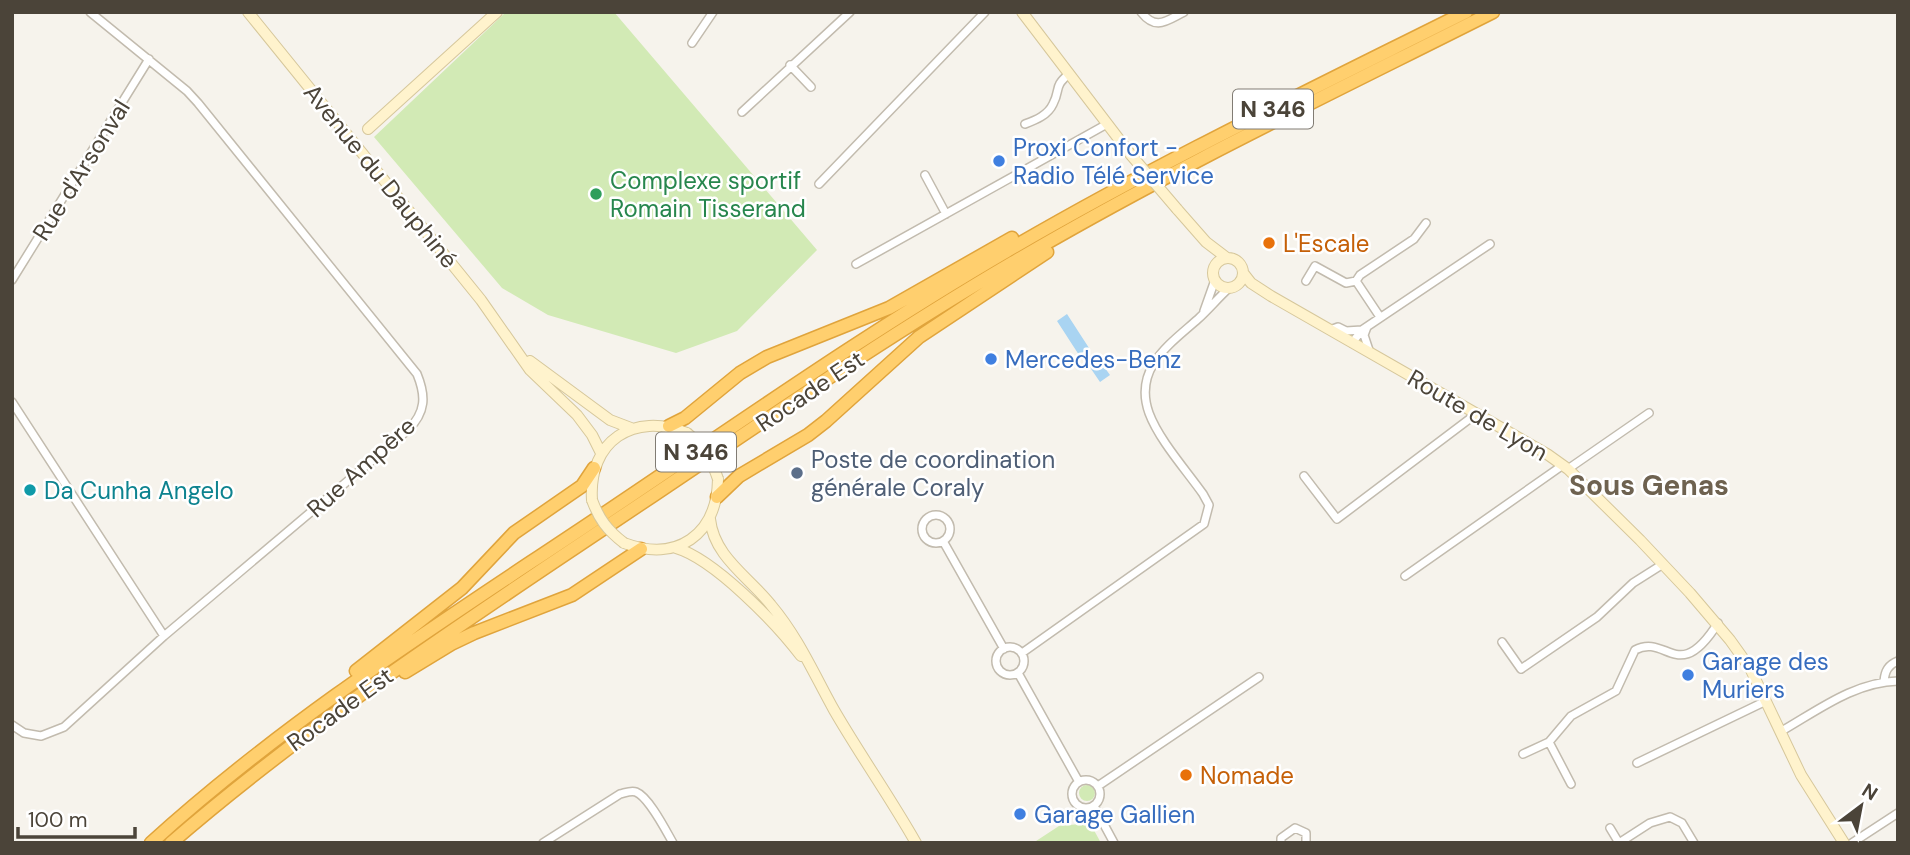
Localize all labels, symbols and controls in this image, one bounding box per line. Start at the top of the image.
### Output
street label: Avenue du Dauphiné [297,77,465,275]
road number: N 346 [1233,90,1313,128]
street label: Rue d'Arsonval [25,94,137,246]
place label: Proxi Confort - Radio Télé Service [1013,132,1214,191]
marker: Proxi Confort - Radio Télé Service [991,153,1007,169]
place label: Complexe sportif Romain Tisserand [610,165,806,224]
marker: Complexe sportif Romain Tisserand [588,186,604,202]
place label: L'Escale [1283,228,1369,259]
marker: L'Escale [1261,235,1277,251]
street label: Rocade Est [750,343,870,439]
place label: Mercedes-Benz [1005,344,1181,375]
marker: Mercedes-Benz [983,351,999,367]
street label: Route de Lyon [1402,362,1554,468]
street label: Rue Ampère [300,410,422,524]
road number: N 346 [656,432,736,472]
place label: Poste de coordination générale Coraly [811,444,1055,503]
marker: Poste de coordination générale Coraly [789,465,805,481]
district label: Sous Genas [1569,467,1729,504]
place label: Da Cunha Angelo [44,475,234,506]
marker: Da Cunha Angelo [22,482,38,498]
place label: Garage des Muriers [1702,646,1829,705]
street label: Rocade Est [281,660,399,758]
marker: Garage des Muriers [1680,667,1696,683]
place label: Nomade [1200,760,1294,791]
marker: Nomade [1178,767,1194,783]
north arrow [1826,771,1896,841]
text: N [1857,778,1882,806]
scale bar [18,796,135,840]
place label: Garage Gallien [1034,799,1195,830]
text: 100 m [28,806,88,834]
marker: Garage Gallien [1012,806,1028,822]

